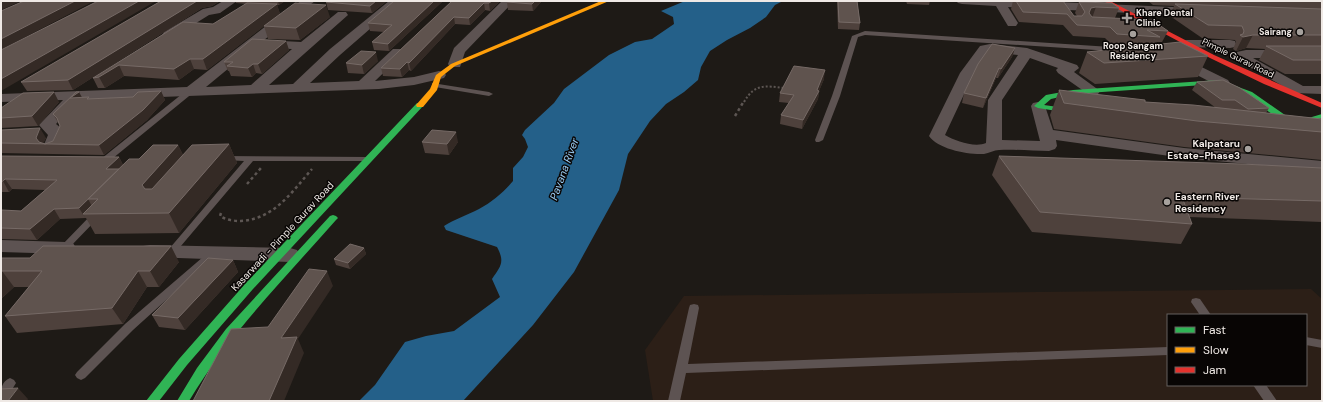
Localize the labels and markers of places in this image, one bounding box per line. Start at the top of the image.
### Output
place label: Khare Dental Clinic [1136,7,1193,29]
marker: Khare Dental Clinic [1121,12,1133,24]
place label: Sairang [1259,26,1292,38]
marker: Sairang [1295,27,1305,37]
marker: Roop Sangam Residency [1128,29,1138,39]
place label: Roop Sangam Residency [1103,40,1163,62]
place label: Kalpataru Estate-Phase3 [1167,137,1240,162]
marker: Kalpataru Estate-Phase3 [1243,144,1253,154]
place label: Eastern River Residency [1175,190,1239,215]
marker: Eastern River Residency [1162,197,1172,207]

